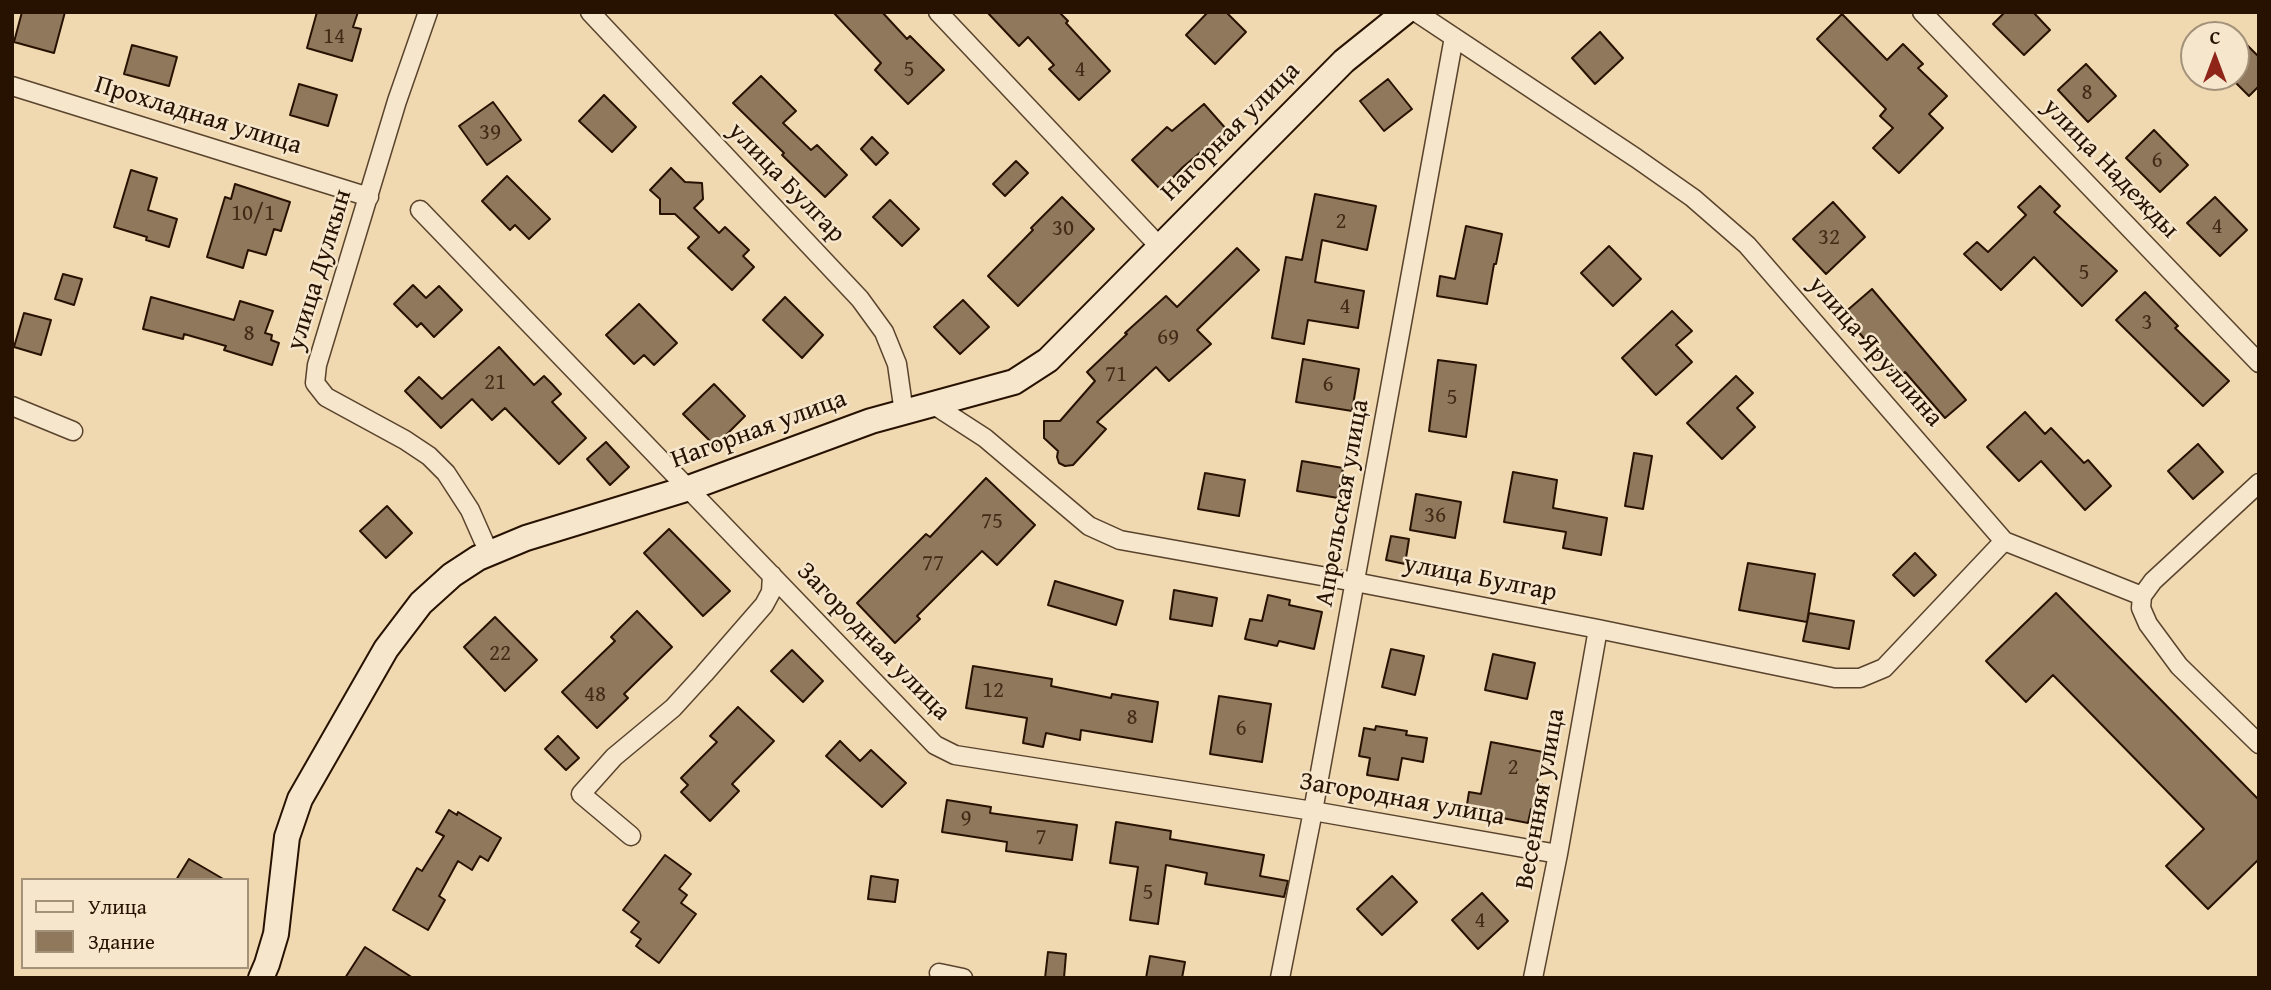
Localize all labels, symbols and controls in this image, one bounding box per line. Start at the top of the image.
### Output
north arrow [2180,21,2250,91]
house number: 14 [323,23,345,51]
text: С [2210,23,2220,51]
house number: 5 [903,56,915,84]
house number: 4 [1074,56,1086,84]
street label: Нагорная улица [1155,56,1307,208]
street label: Прохладная улица [91,70,305,162]
house number: 8 [2081,79,2093,107]
street label: улица Надежды [2035,92,2185,246]
street label: улица Булгар [721,116,851,250]
house number: 39 [479,119,501,147]
house number: 6 [2151,147,2163,175]
street label: улица Дулкын [281,186,359,354]
house number: 10/1 [231,200,275,228]
house number: 2 [1335,208,1347,236]
house number: 4 [2211,213,2223,241]
house number: 30 [1052,215,1074,243]
house number: 32 [1818,224,1840,252]
house number: 5 [2078,259,2090,287]
street label: улица Яруллина [1801,270,1949,434]
house number: 4 [1339,293,1351,321]
house number: 3 [2141,309,2153,337]
house number: 8 [243,320,255,348]
house number: 69 [1157,324,1179,352]
house number: 71 [1105,361,1127,389]
house number: 21 [484,369,506,397]
house number: 6 [1322,371,1334,399]
street label: Нагорная улица [667,384,851,476]
house number: 5 [1446,384,1458,412]
street label: Апрельская улица [1309,397,1377,609]
house number: 36 [1424,502,1446,530]
house number: 75 [981,508,1003,536]
street label: улица Булгар [1401,549,1559,609]
house number: 77 [922,550,944,578]
street label: Загородная улица [790,556,956,728]
house number: 22 [489,640,511,668]
house number: 12 [982,677,1004,705]
house number: 48 [584,681,606,709]
house number: 8 [1126,704,1138,732]
street label: Весенняя улица [1510,706,1572,892]
house number: 6 [1235,715,1247,743]
house number: 2 [1507,754,1519,782]
street label: Загородная улица [1297,767,1507,833]
house number: 9 [960,805,972,833]
house number: 7 [1035,824,1047,852]
legend [21,878,248,969]
house number: 5 [1142,879,1154,907]
text: Улица [88,891,147,922]
house number: 4 [1474,907,1486,935]
text: Здание [88,926,155,957]

